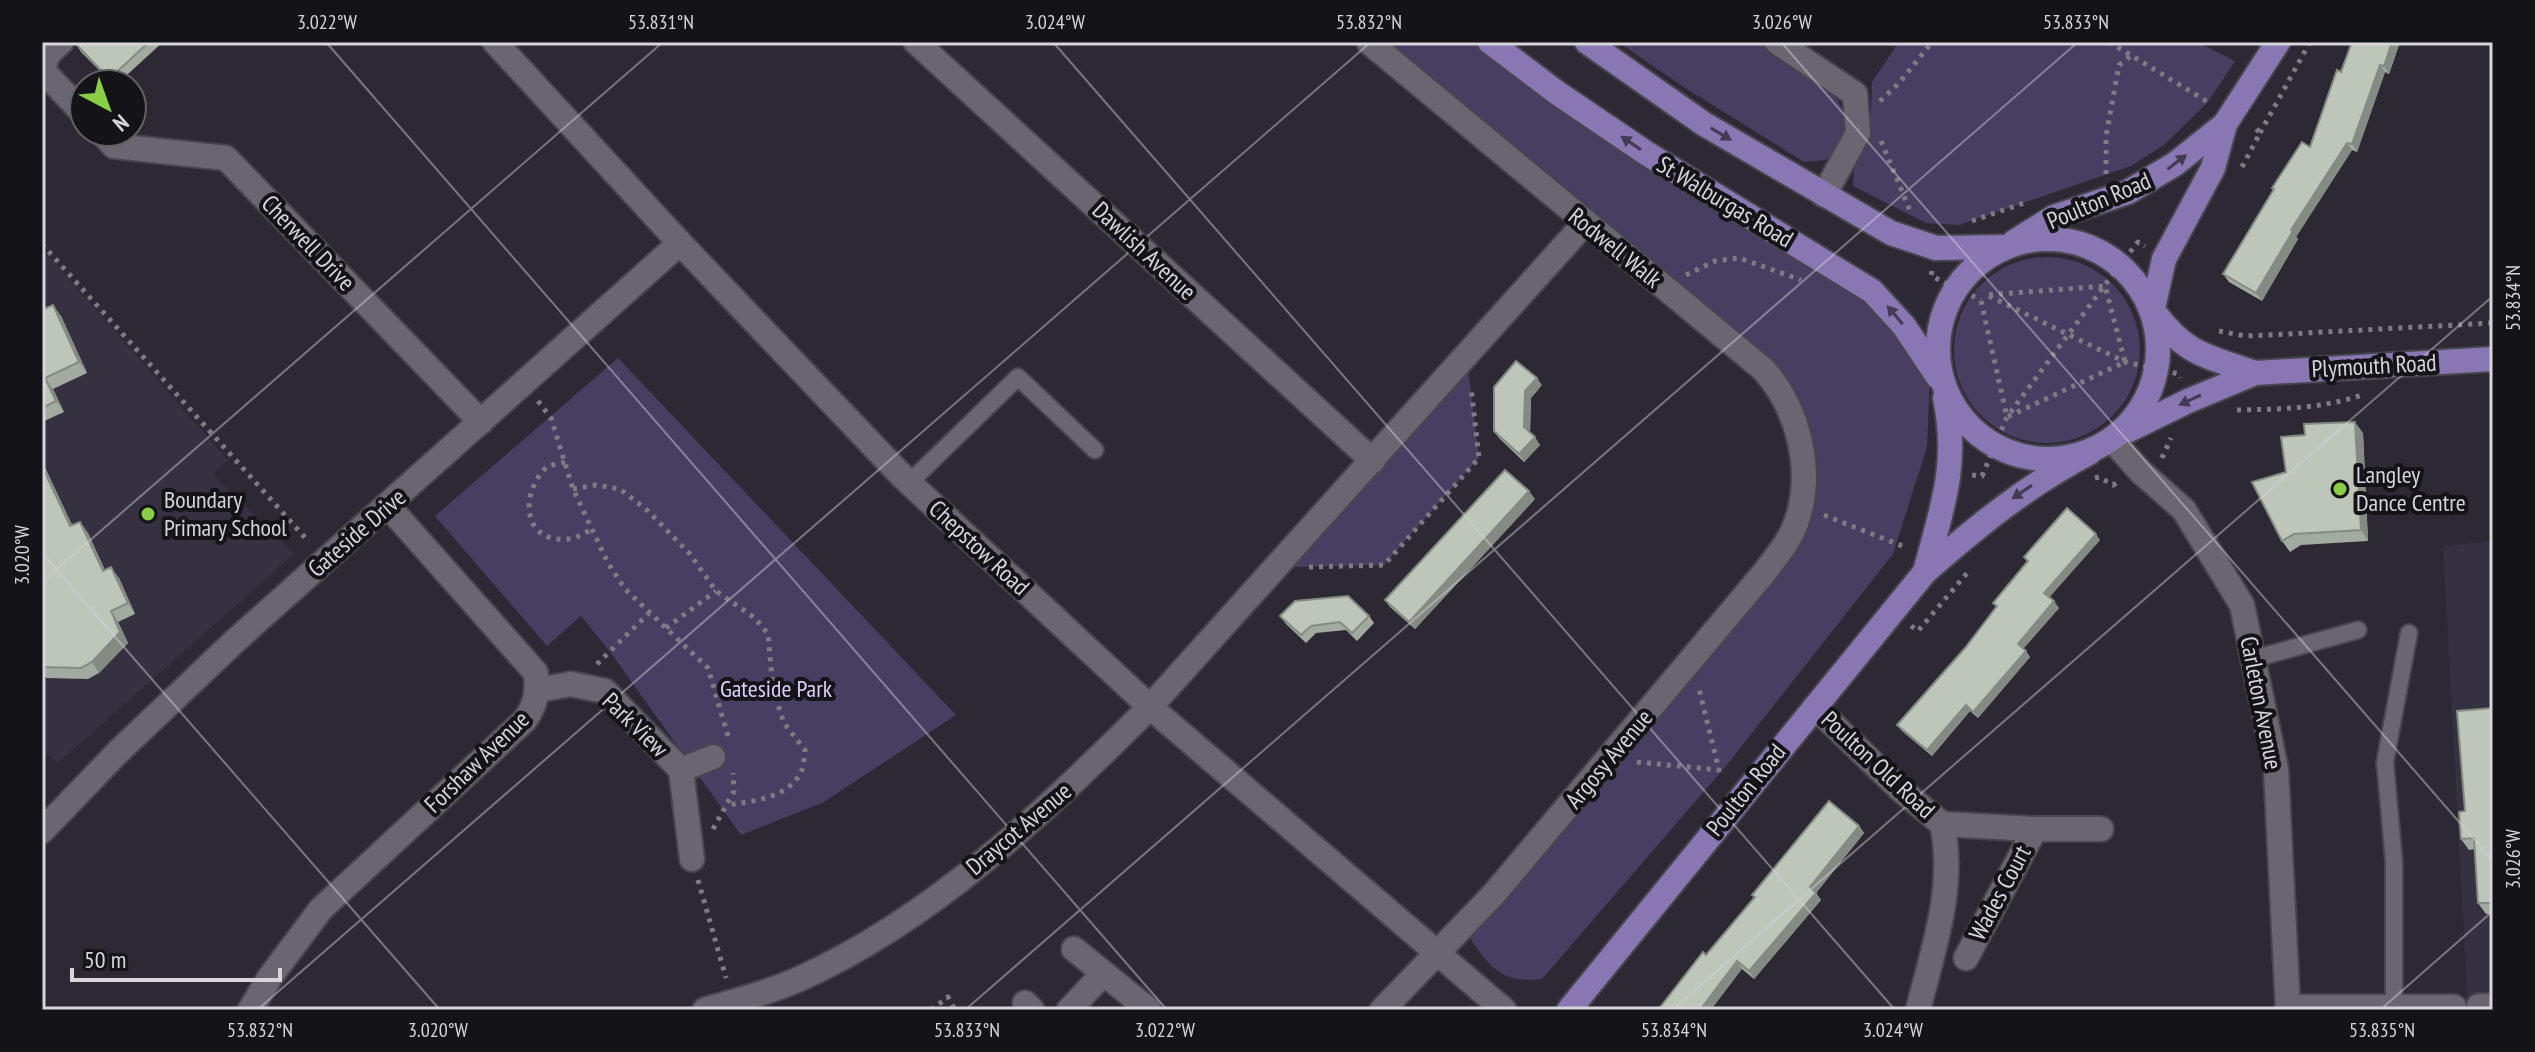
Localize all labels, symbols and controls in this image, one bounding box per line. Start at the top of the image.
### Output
text: 3.022°W [297,9,357,35]
text: 53.831°N [628,9,694,35]
text: 3.024°W [1025,9,1085,35]
text: 53.832°N [1336,9,1402,35]
text: 3.026°W [1752,9,1812,35]
text: 53.833°N [2043,9,2109,35]
north arrow [68,68,148,148]
text: N [107,109,135,138]
one-way arrow [1710,127,1732,141]
one-way arrow [1621,136,1642,151]
street label: St Walburgas Road [1651,149,1799,254]
one-way arrow [2167,154,2187,170]
street label: Poulton Road [2042,165,2155,236]
street label: Cherwell Drive [255,188,362,297]
street label: Dawlish Avenue [1086,195,1203,307]
street label: Rodwell Walk [1562,201,1669,295]
text: 53.834°N [2500,265,2526,331]
one-way arrow [1887,305,1904,325]
street label: Plymouth Road [2311,347,2437,384]
one-way arrow [2178,393,2202,407]
place label: Langley Dance Centre [2356,459,2466,518]
marker: Langley Dance Centre [2331,480,2349,498]
street label: Gateside Drive [301,482,412,584]
place label: Boundary Primary School [164,484,287,543]
one-way arrow [2011,485,2032,500]
street label: Chepstow Road [923,493,1036,602]
marker: Boundary Primary School [139,505,157,523]
text: 3.020°W [9,525,35,585]
street label: Carleton Avenue [2233,634,2290,772]
park label: Gateside Park [720,673,833,704]
street label: Park View [596,686,675,764]
street label: Argosy Avenue [1558,703,1659,815]
street label: Forshaw Avenue [418,704,536,819]
street label: Poulton Old Road [1815,704,1942,825]
street label: Poulton Road [1699,737,1792,842]
street label: Draycot Avenue [960,776,1078,882]
text: 3.026°W [2500,829,2526,889]
street label: Wades Court [1962,840,2038,946]
scale bar [72,932,280,982]
text: 50 m [84,944,126,975]
text: 53.832°N [227,1017,293,1043]
text: 3.020°W [408,1017,468,1043]
text: 53.833°N [934,1017,1000,1043]
text: 3.022°W [1135,1017,1195,1043]
text: 53.834°N [1641,1017,1707,1043]
text: 3.024°W [1863,1017,1923,1043]
text: 53.835°N [2349,1017,2415,1043]

